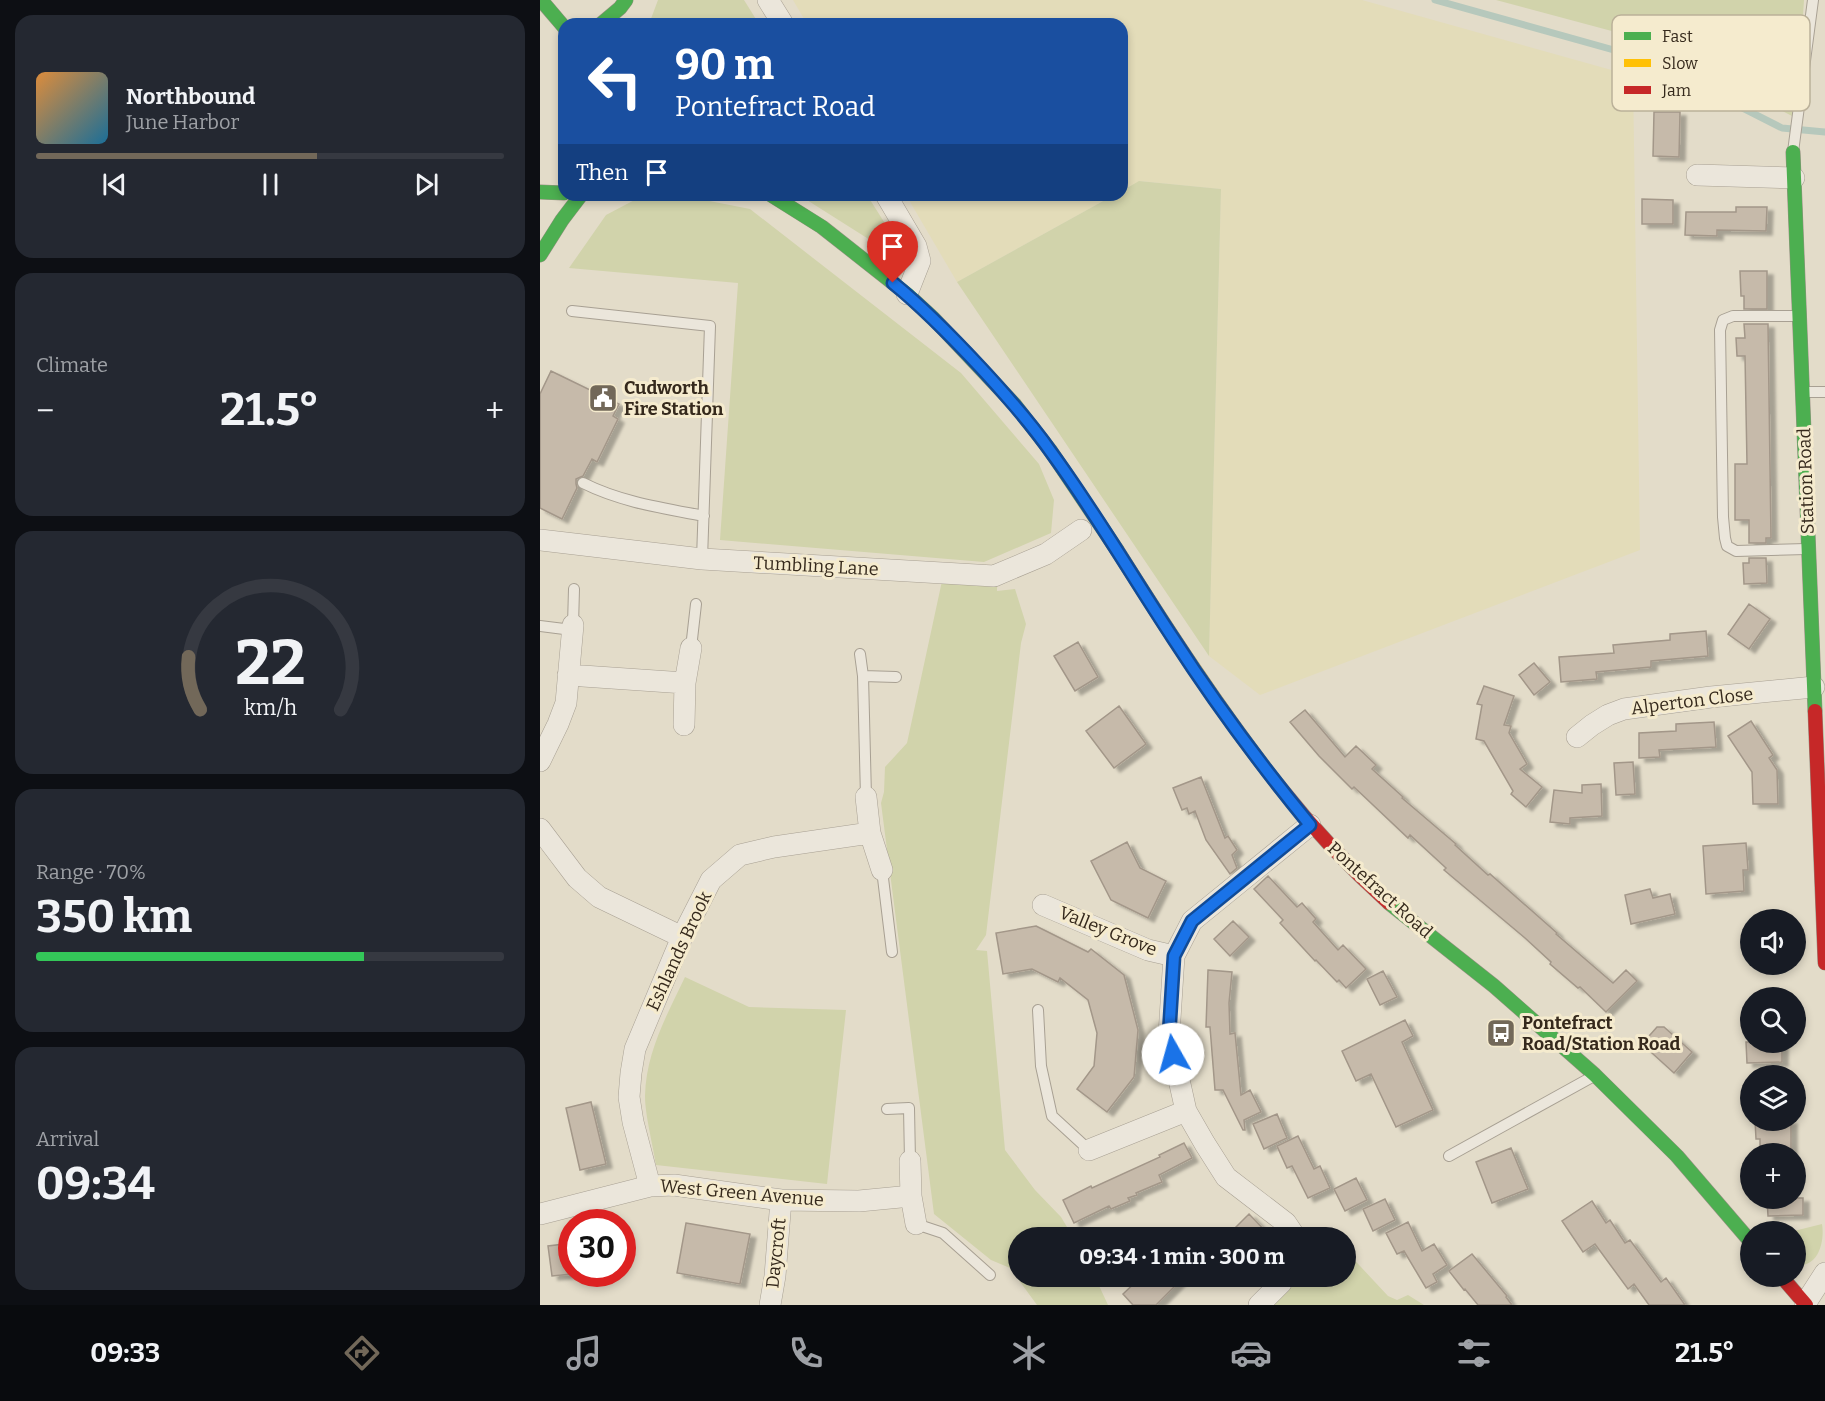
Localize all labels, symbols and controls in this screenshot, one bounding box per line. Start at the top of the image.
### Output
legend [1612,15,1810,111]
text: Fast [1662,27,1693,46]
text: 90 m [675,40,774,90]
icon: left [576,42,654,120]
text: Slow [1662,54,1698,73]
text: Jam [1661,81,1691,100]
text: Northbound [126,83,255,110]
text: Pontefract Road [675,91,875,123]
text: June Harbor [126,110,239,134]
icon: arrive [640,156,673,189]
text: Then [576,159,628,186]
icon: previous [98,168,131,201]
icon: pause [254,168,287,201]
icon: next [410,168,443,201]
pin [867,221,918,283]
icon: arrive [876,230,909,263]
text: Climate [36,353,108,377]
place label: Cudworth Fire Station [624,377,724,420]
public building icon: Cudworth Fire Station [587,382,619,414]
text: 21.5° [220,383,319,437]
text: − [36,391,54,431]
text: + [485,391,504,431]
street label: Station Road [1793,427,1819,534]
street label: Tumbling Lane [753,552,879,580]
text: 22 [235,626,305,701]
street label: Alperton Close [1630,683,1754,719]
text: km/h [243,695,297,721]
street label: Pontefract Road [1323,837,1437,943]
text: Range · 70% [36,860,146,884]
street label: Eshlands Brook [642,887,717,1014]
text: 350 km [36,890,192,944]
street label: Valley Grove [1056,901,1160,961]
map controls [1740,909,1806,1287]
button: sound [1740,909,1806,975]
button: search [1740,987,1806,1053]
place label: Pontefract Road/Station Road [1522,1012,1681,1055]
bus stop icon: Pontefract Road/Station Road [1485,1017,1517,1049]
position arrow [1141,1022,1205,1086]
button: layers [1740,1065,1806,1131]
text: Arrival [36,1127,99,1151]
button: + [1740,1143,1806,1209]
text: 09:34 [36,1157,155,1211]
street label: West Green Avenue [659,1175,825,1211]
speed limit sign: 30 [558,1209,636,1287]
street label: Daycroft [761,1216,791,1289]
button: − [1740,1221,1806,1287]
text: 09:34 · 1 min · 300 m [1079,1243,1285,1270]
icon: directions [341,1332,383,1374]
icon: music [563,1332,605,1374]
icon: phone [785,1332,827,1374]
icon: climate [1008,1332,1050,1374]
icon: car [1230,1332,1272,1374]
icon: filters [1453,1332,1495,1374]
text: 09:33 [90,1337,160,1369]
text: 21.5° [1675,1337,1735,1369]

